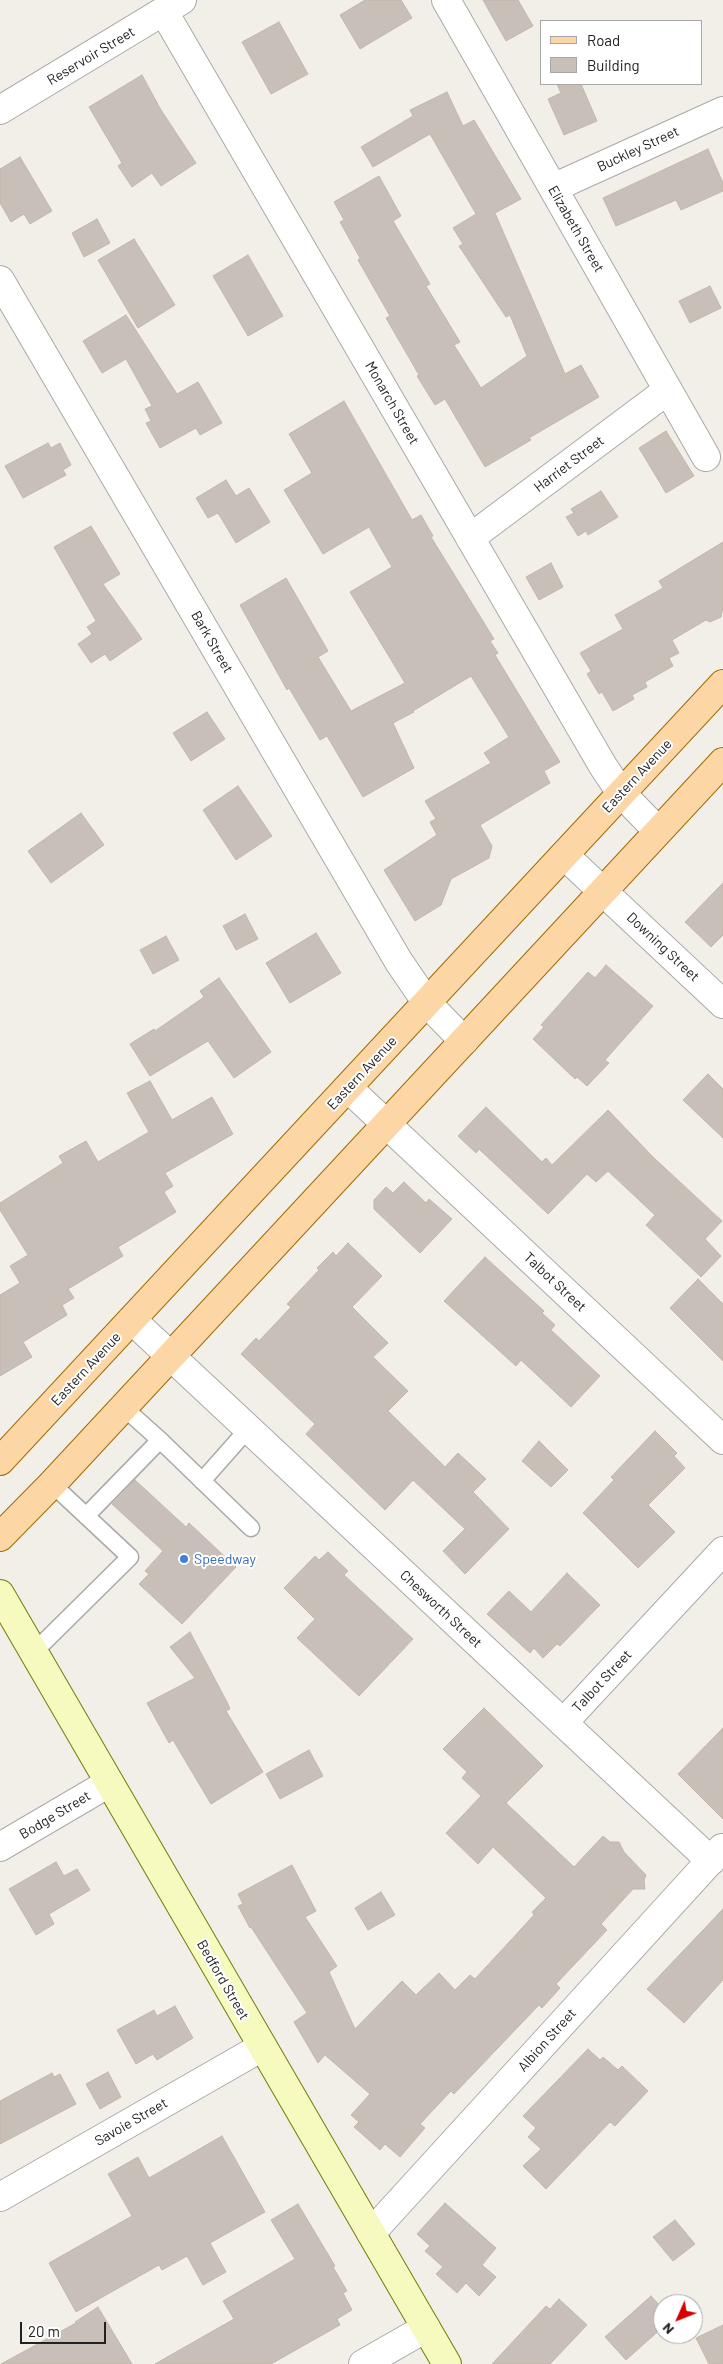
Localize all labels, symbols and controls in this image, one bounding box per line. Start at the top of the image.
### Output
legend [540,20,703,85]
street label: Reservoir Street [44,23,138,89]
text: Road [587,31,620,49]
text: Building [587,56,640,74]
street label: Buckley Street [594,123,682,175]
street label: Elizabeth Street [544,183,608,275]
street label: Monarch Street [361,358,423,448]
street label: Harriet Street [531,432,607,496]
street label: Bark Street [187,608,237,676]
street label: Eastern Avenue [599,736,675,816]
street label: Downing Street [623,909,703,985]
street label: Eastern Avenue [324,1033,400,1113]
street label: Talbot Street [520,1249,590,1315]
street label: Eastern Avenue [48,1329,124,1409]
place label: Speedway [194,1551,256,1567]
marker: Speedway [178,1553,190,1565]
street label: Chesworth Street [397,1567,485,1651]
street label: Talbot Street [569,1646,635,1716]
street label: Bodge Street [16,1787,94,1843]
street label: Bedford Street [193,1937,253,2023]
street label: Albion Street [514,2005,580,2075]
street label: Savoie Street [92,2094,170,2150]
north arrow [653,2294,703,2344]
scale bar [22,2312,109,2344]
text: N [658,2320,677,2338]
text: 20 m [28,2322,60,2340]

